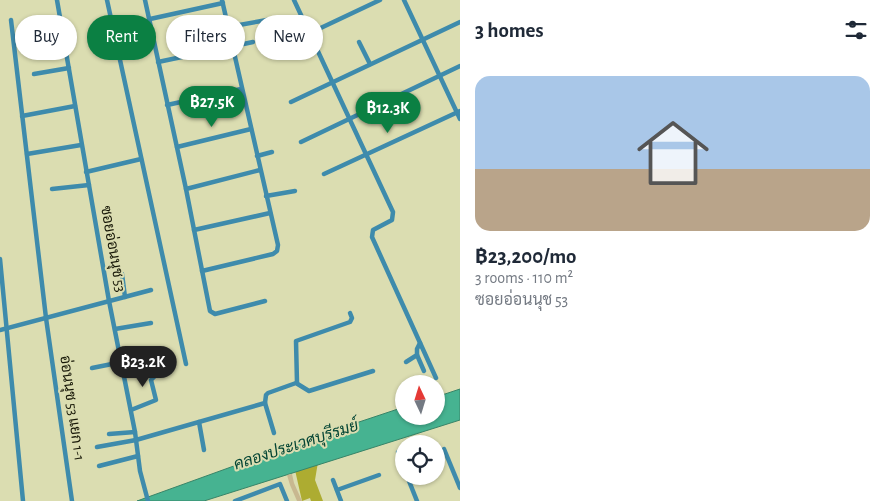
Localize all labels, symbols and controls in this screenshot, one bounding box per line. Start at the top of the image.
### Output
chip: Buy [15,15,77,60]
chip: Rent [87,15,156,60]
chip: Filters [166,15,245,60]
chip: New [255,15,323,60]
icon: filters [842,16,870,44]
text: 3 homes [475,20,544,41]
pin: ฿27.5K [171,86,253,128]
pin: ฿12.3K [347,92,429,134]
text: ฿27.5K [190,94,234,110]
text: ฿12.3K [367,100,409,116]
icon: home [628,108,718,198]
street label: ซอยอ่อนนุช 53 [95,204,131,294]
text: ฿23,200/mo [475,246,576,267]
text: 3 rooms · 110 m² [475,270,573,286]
text: ซอยอ่อนนุช 53 [475,292,568,308]
pin: ฿23.2K [102,346,184,388]
street label: อ่อนนุช 53 แยก 1-1 [54,354,90,462]
text: ฿23.2K [121,354,165,370]
north arrow [395,375,445,425]
map controls [395,375,445,485]
water label: คลองประเวศบุรีรมย์ [230,412,363,476]
button: locate [395,435,445,485]

